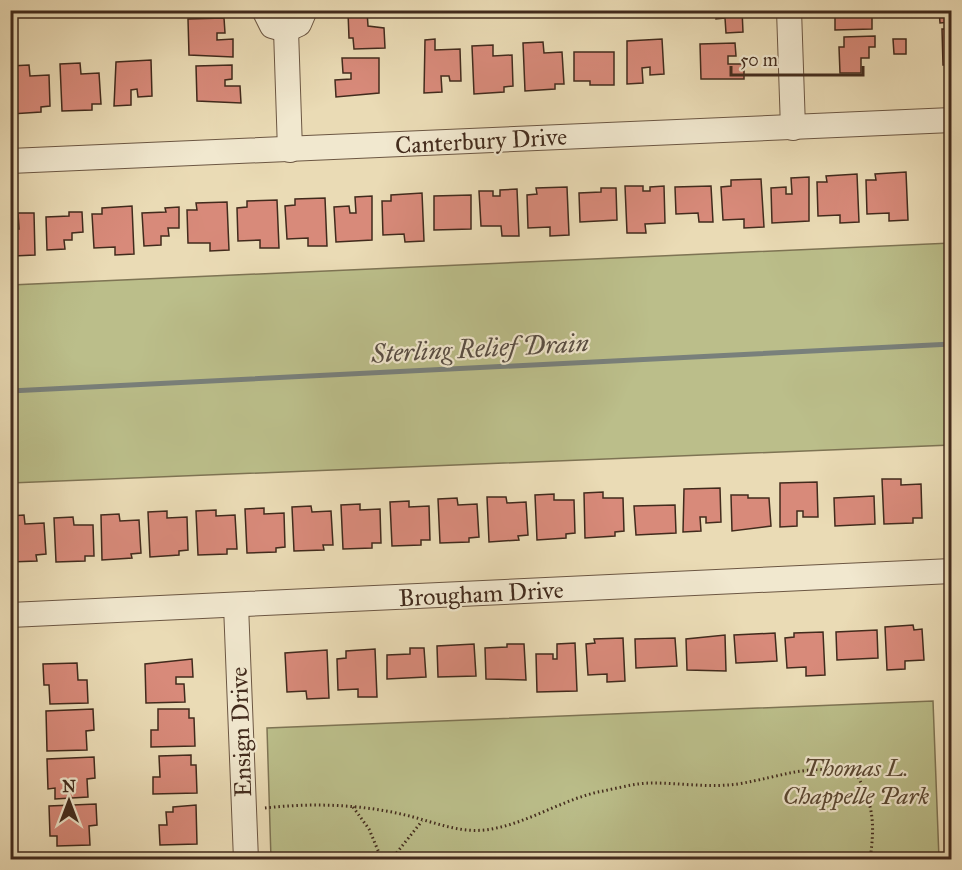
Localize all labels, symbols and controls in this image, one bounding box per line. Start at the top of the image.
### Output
scale bar [731,39,863,77]
text: 50 m [740,49,778,71]
street label: Canterbury Drive [394,122,568,160]
water label: Sterling Relief Drain [369,326,590,370]
street label: Brougham Drive [398,575,564,613]
street label: Ensign Drive [224,666,258,798]
park label: Thomas L. Chappelle Park [783,753,929,811]
north arrow [39,771,99,831]
text: N [62,777,76,796]

